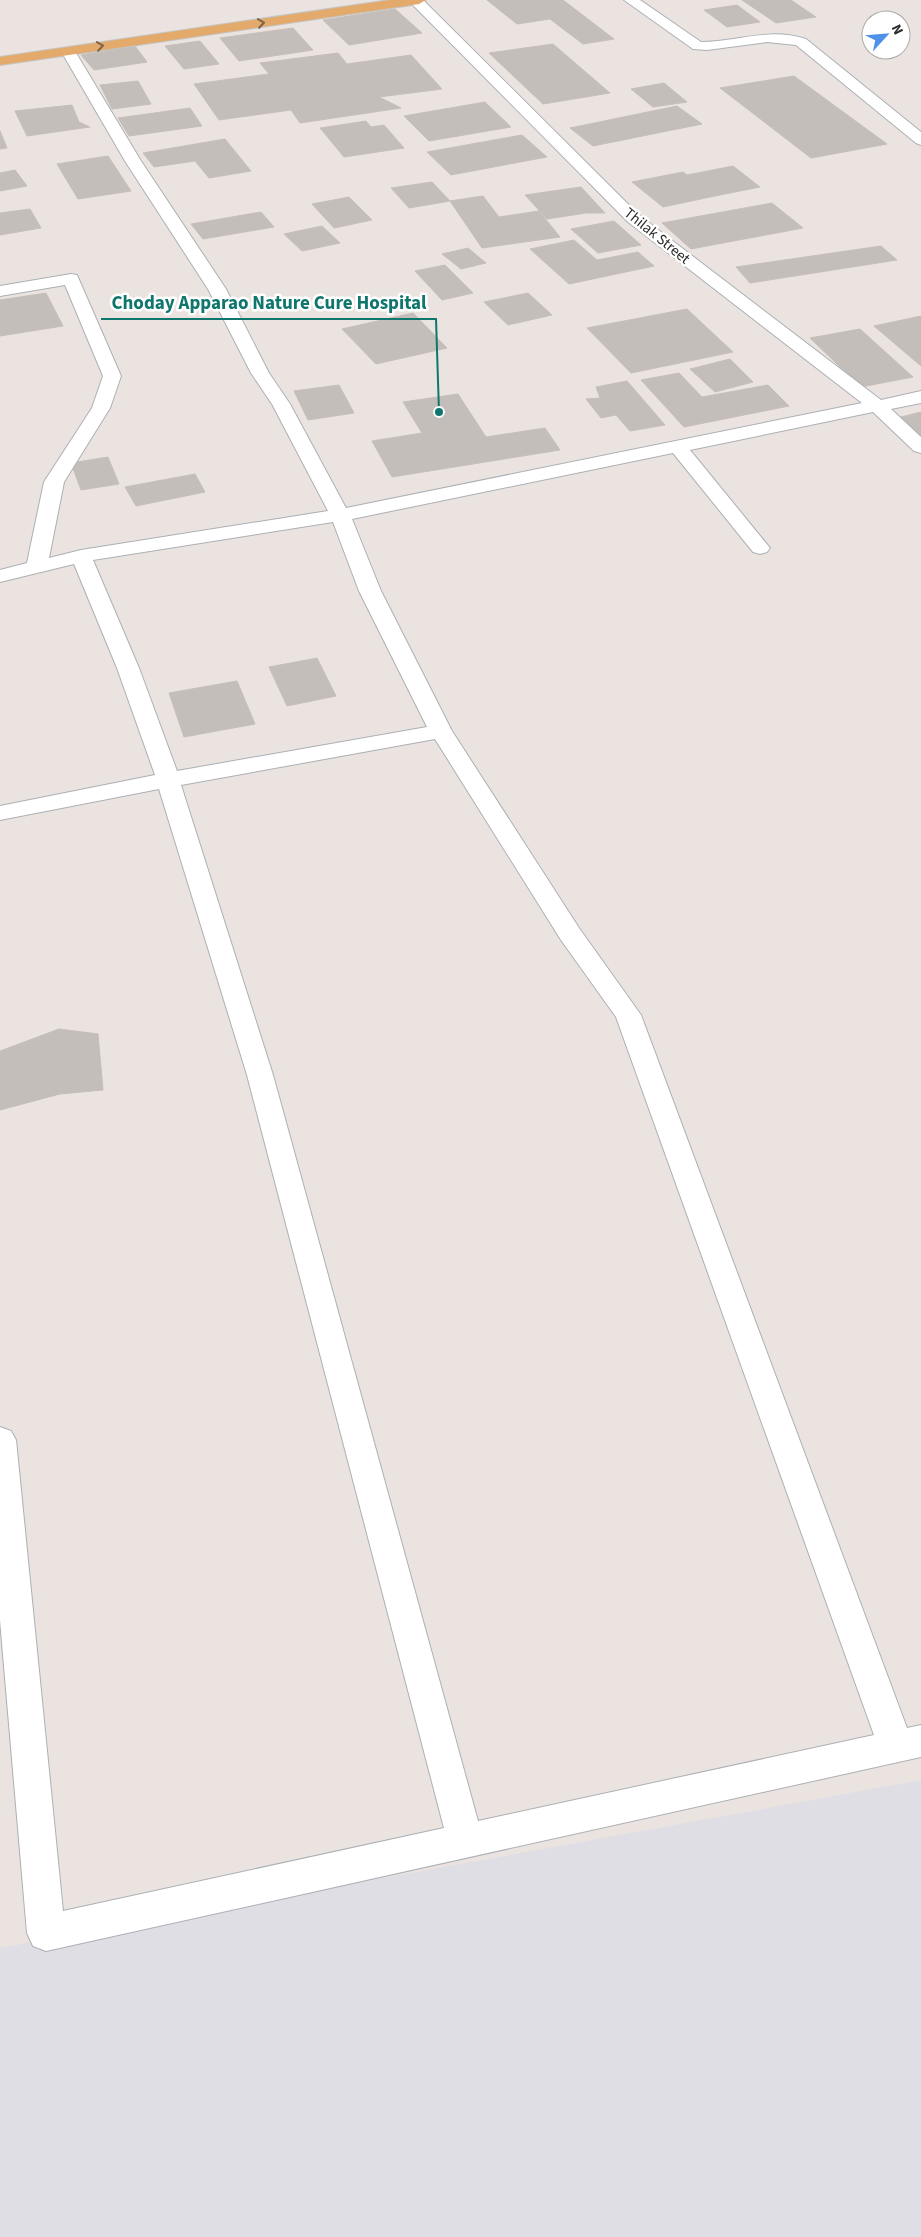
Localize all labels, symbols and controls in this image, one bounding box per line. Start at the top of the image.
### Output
north arrow [861,10,911,60]
one-way arrow [257,18,265,29]
text: N [886,21,908,38]
one-way arrow [96,42,105,52]
street label: Thilak Street [620,203,694,269]
callout: Choday Apparao Nature Cure Hospital [101,285,436,319]
text: Choday Apparao Nature Cure Hospital [111,290,427,317]

